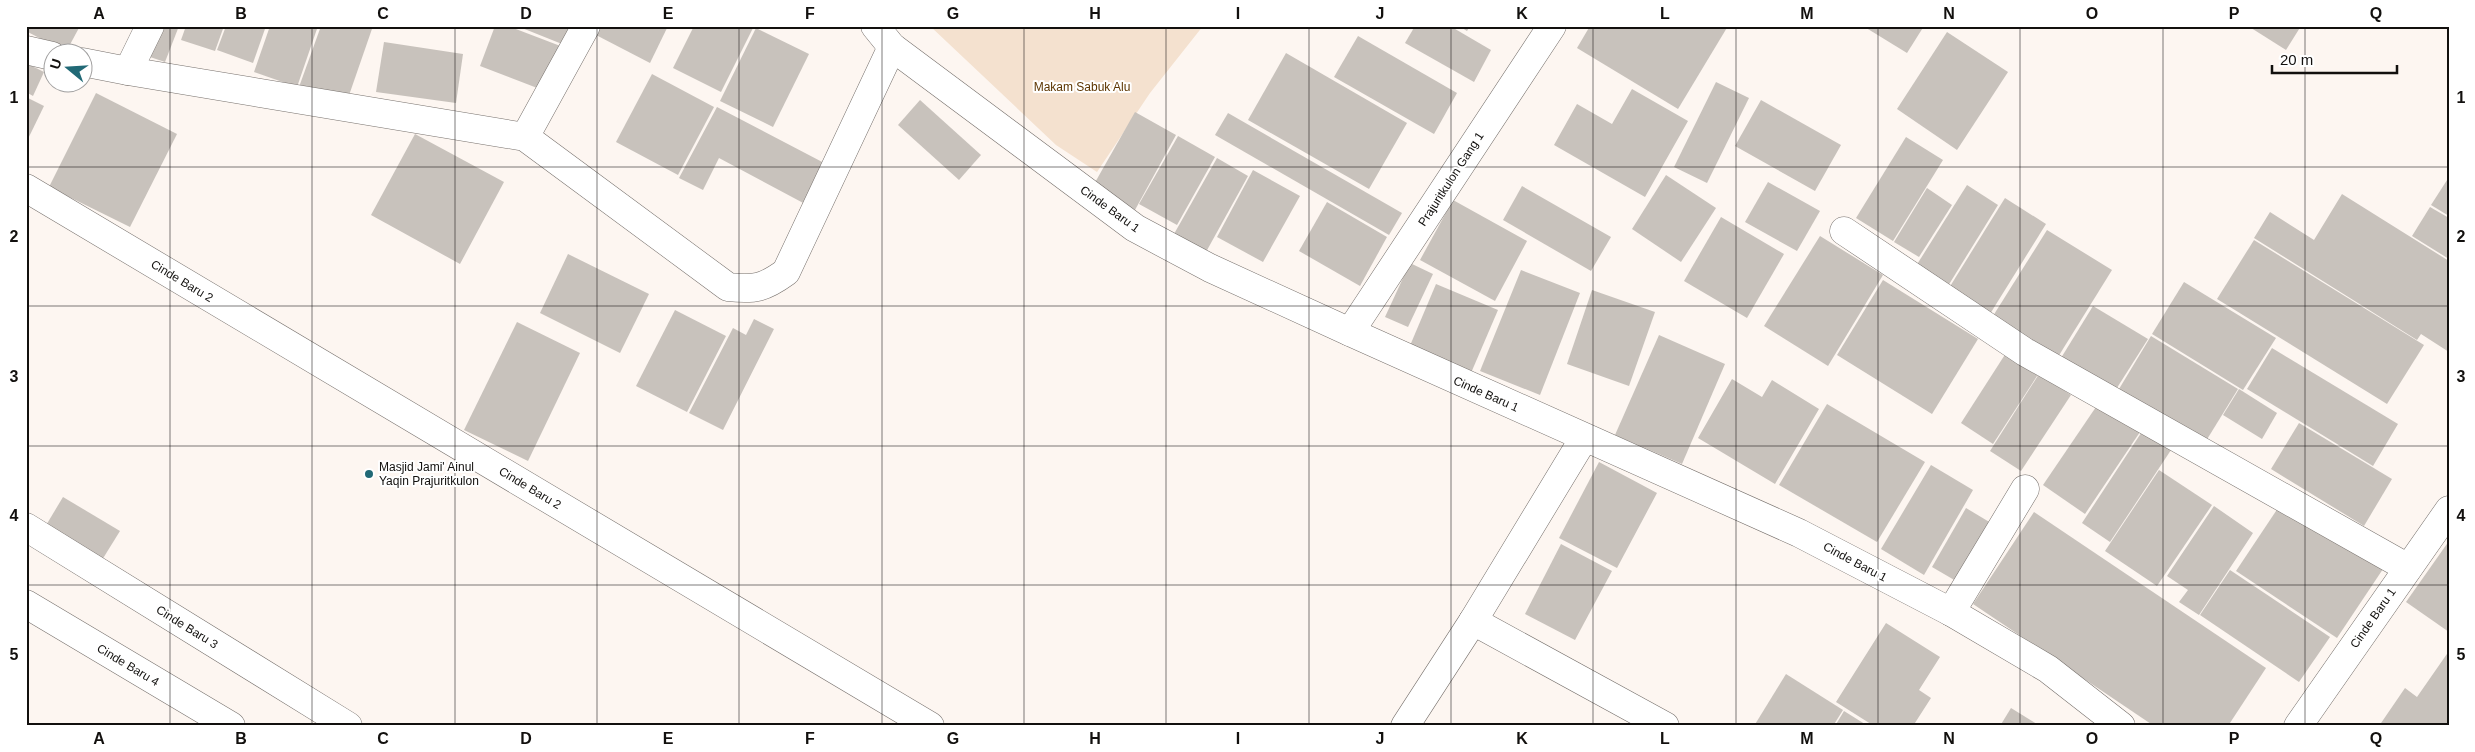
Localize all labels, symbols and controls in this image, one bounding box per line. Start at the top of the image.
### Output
text: A [93,5,105,22]
text: B [235,5,247,22]
text: C [377,5,389,22]
text: D [520,5,532,22]
text: E [663,5,674,22]
text: F [805,5,815,22]
text: G [947,5,959,22]
text: H [1089,5,1101,22]
text: I [1236,5,1240,22]
text: J [1376,5,1384,22]
text: K [1516,5,1528,22]
text: L [1660,5,1670,22]
text: M [1800,5,1814,22]
text: N [1943,5,1955,22]
text: O [2086,5,2098,22]
text: P [2229,5,2240,22]
text: Q [2370,5,2382,22]
north arrow [42,42,92,92]
scale bar [2272,42,2398,74]
text: 20 m [2280,51,2313,68]
text: U [46,57,65,71]
park label: Makam Sabuk Alu [1034,80,1130,94]
text: 1 [10,89,19,106]
text: 1 [2457,89,2466,106]
street label: Prajuritkulon Gang 1 [1415,129,1487,229]
street label: Cinde Baru 1 [1078,183,1143,235]
text: 2 [10,228,19,245]
text: 2 [2457,228,2466,245]
street label: Cinde Baru 2 [148,257,216,305]
text: 3 [10,368,19,385]
text: 3 [2457,368,2466,385]
street label: Cinde Baru 1 [1451,373,1521,415]
place label: Masjid Jami' Ainul Yaqin Prajuritkulon [379,460,479,488]
street label: Cinde Baru 2 [496,464,564,512]
marker: Masjid Jami' Ainul Yaqin Prajuritkulon [363,468,375,480]
text: 4 [10,507,19,524]
text: 4 [2457,507,2466,524]
street label: Cinde Baru 1 [1821,539,1889,585]
street label: Cinde Baru 1 [2347,585,2399,651]
street label: Cinde Baru 3 [154,603,221,652]
street label: Cinde Baru 4 [94,641,162,689]
text: 5 [10,646,19,663]
text: 5 [2457,646,2466,663]
text: A [93,730,105,747]
text: B [235,730,247,747]
text: C [377,730,389,747]
text: D [520,730,532,747]
text: E [663,730,674,747]
text: F [805,730,815,747]
text: G [947,730,959,747]
text: H [1089,730,1101,747]
text: I [1236,730,1240,747]
text: J [1376,730,1384,747]
text: K [1516,730,1528,747]
text: L [1660,730,1670,747]
text: M [1800,730,1814,747]
text: N [1943,730,1955,747]
text: O [2086,730,2098,747]
text: P [2229,730,2240,747]
text: Q [2370,730,2382,747]

